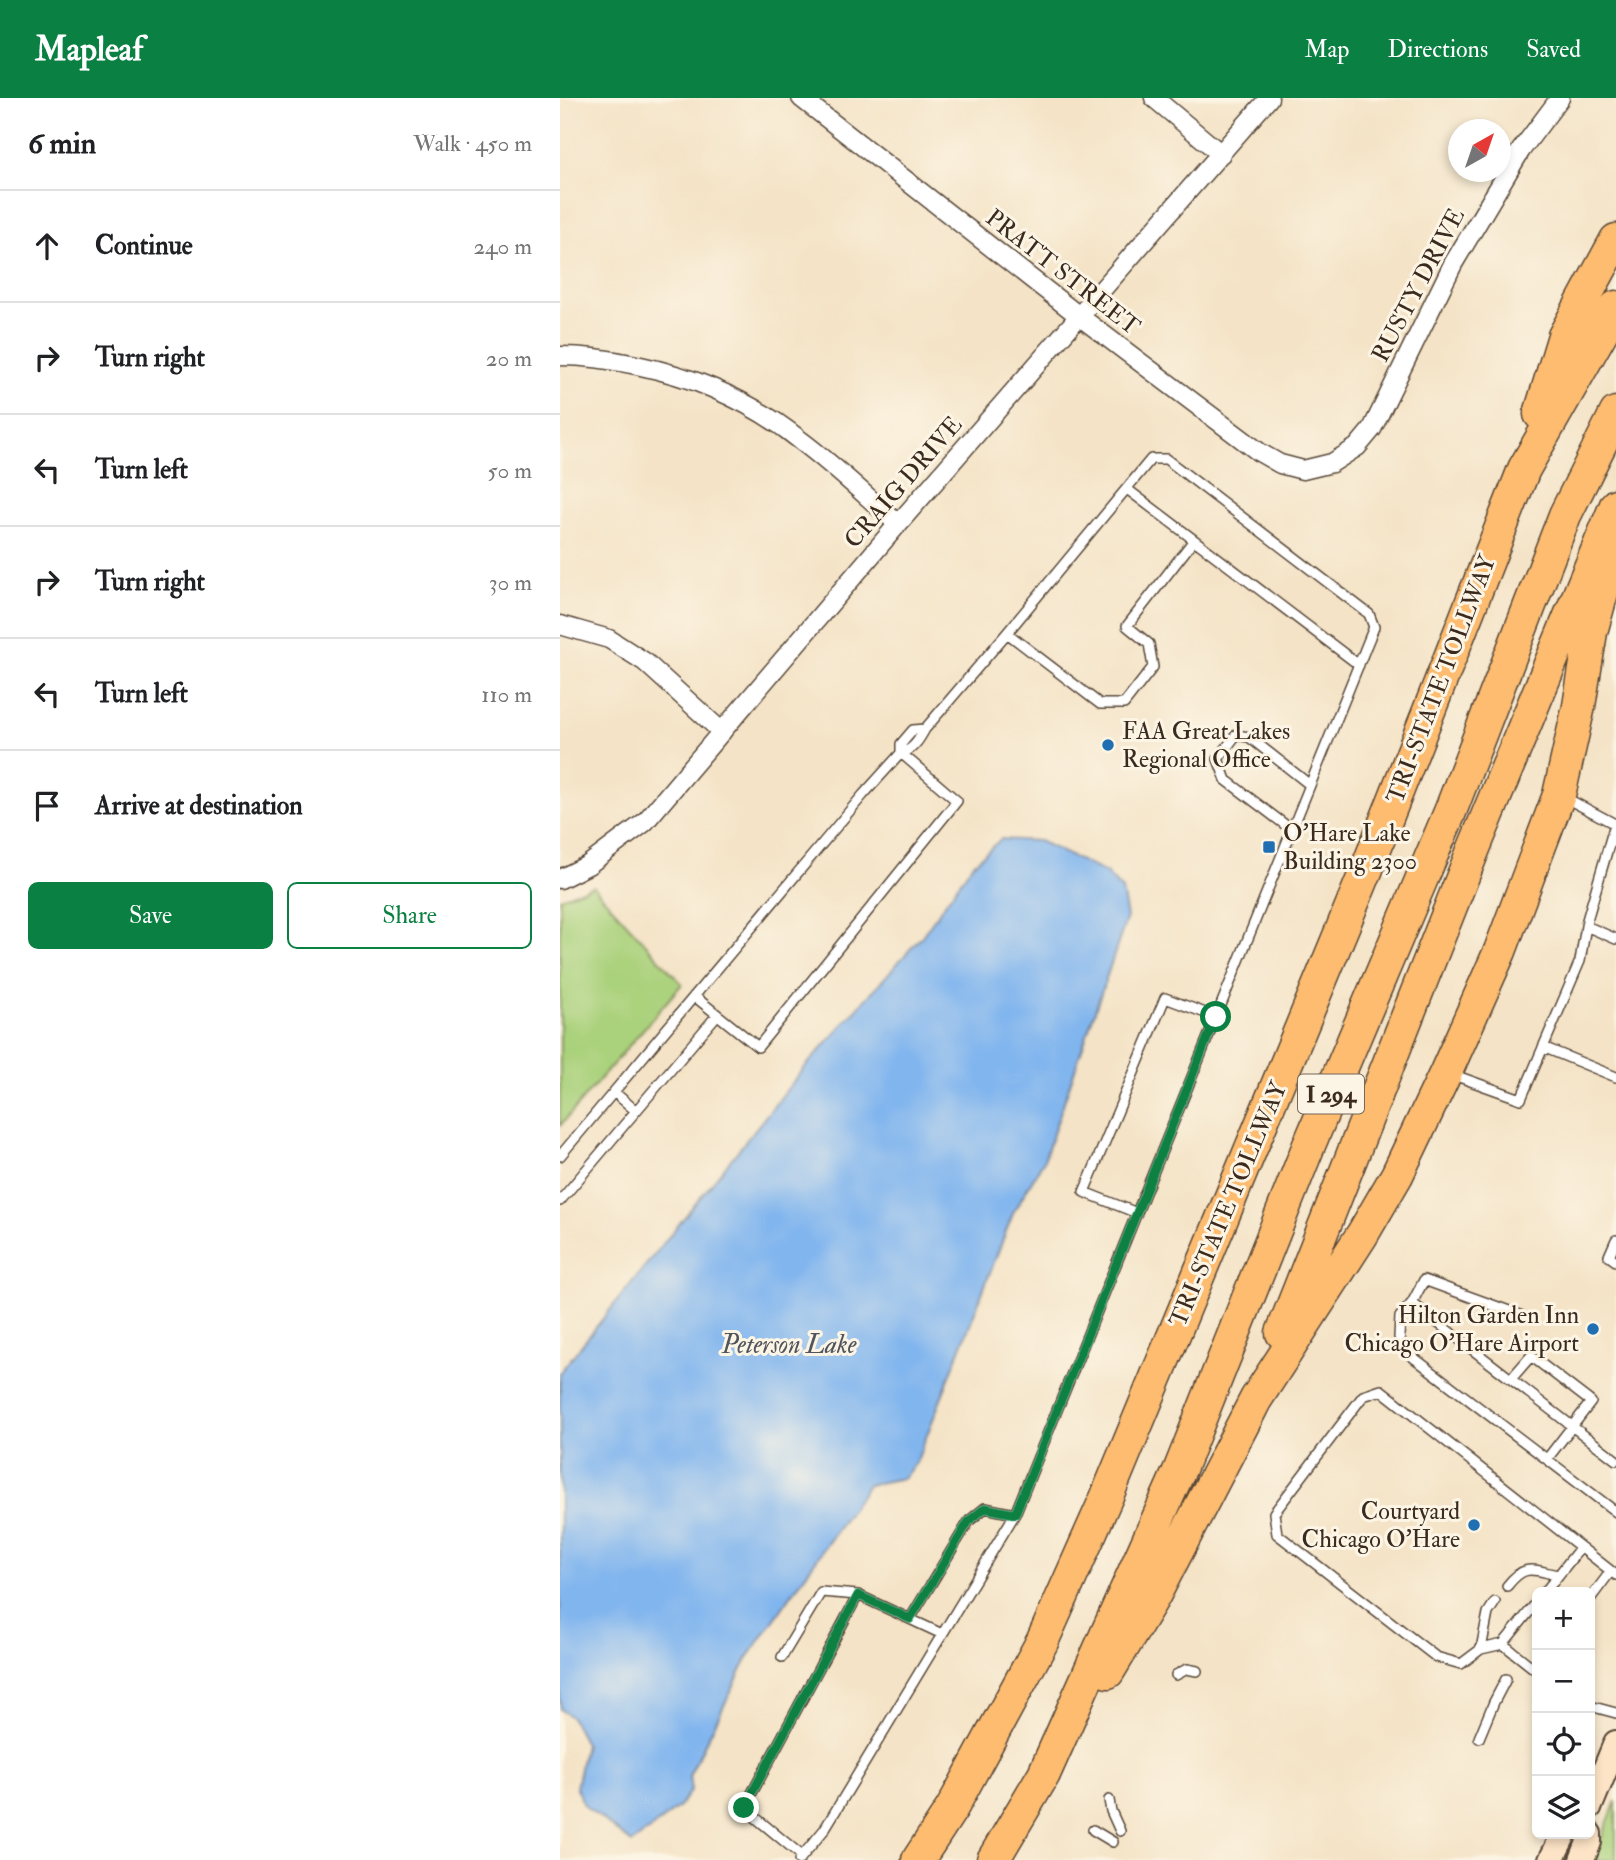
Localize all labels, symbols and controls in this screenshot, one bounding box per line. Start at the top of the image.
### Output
text: Mapleaf [35,29,143,70]
text: Map [1304,34,1349,65]
text: Directions [1387,34,1488,65]
text: Saved [1526,34,1581,65]
north arrow [1448,119,1511,182]
text: 6 min [28,125,96,162]
text: Walk · 450 m [413,129,532,158]
street label: PRATT STREET [979,202,1146,342]
street label: RUSTY DRIVE [1365,203,1472,368]
icon: ahead [28,227,66,265]
text: Continue [95,230,193,262]
text: 240 m [473,232,532,261]
icon: right [28,339,66,377]
text: Turn right [95,342,205,374]
text: 20 m [486,344,532,373]
street label: CRAIG DRIVE [838,410,969,555]
icon: left [28,451,66,489]
text: Turn left [95,454,188,486]
text: 50 m [488,456,532,485]
street label: TRI-STATE TOLLWAY [1380,550,1503,808]
icon: right [28,563,66,601]
text: Turn right [95,566,205,598]
text: 30 m [489,568,532,597]
icon: left [28,675,66,713]
text: Turn left [95,678,188,710]
text: 110 m [481,680,532,709]
place label: FAA Great Lakes Regional Office [1122,716,1290,775]
marker: FAA Great Lakes Regional Office [1100,737,1116,753]
icon: arrive [28,787,66,825]
text: Arrive at destination [95,790,303,822]
place label: O'Hare Lake Building 2300 [1283,818,1417,877]
marker: O'Hare Lake Building 2300 [1261,839,1277,855]
button: Save [28,882,273,949]
button: Share [287,882,532,949]
route start [1200,1001,1231,1032]
road number: I 294 [1298,1074,1364,1113]
street label: TRI-STATE TOLLWAY [1163,1076,1294,1332]
place label: Hilton Garden Inn Chicago O'Hare Airport [1345,1300,1579,1359]
marker: Hilton Garden Inn Chicago O'Hare Airport [1585,1321,1601,1337]
water label: Peterson Lake [720,1329,857,1361]
place label: Courtyard Chicago O'Hare [1302,1496,1460,1555]
marker: Courtyard Chicago O'Hare [1466,1517,1482,1533]
map controls [1532,1587,1595,1839]
button: + [1532,1587,1595,1650]
button: − [1532,1650,1595,1713]
button: locate [1532,1713,1595,1776]
button: layers [1532,1776,1595,1839]
route end [728,1792,759,1823]

